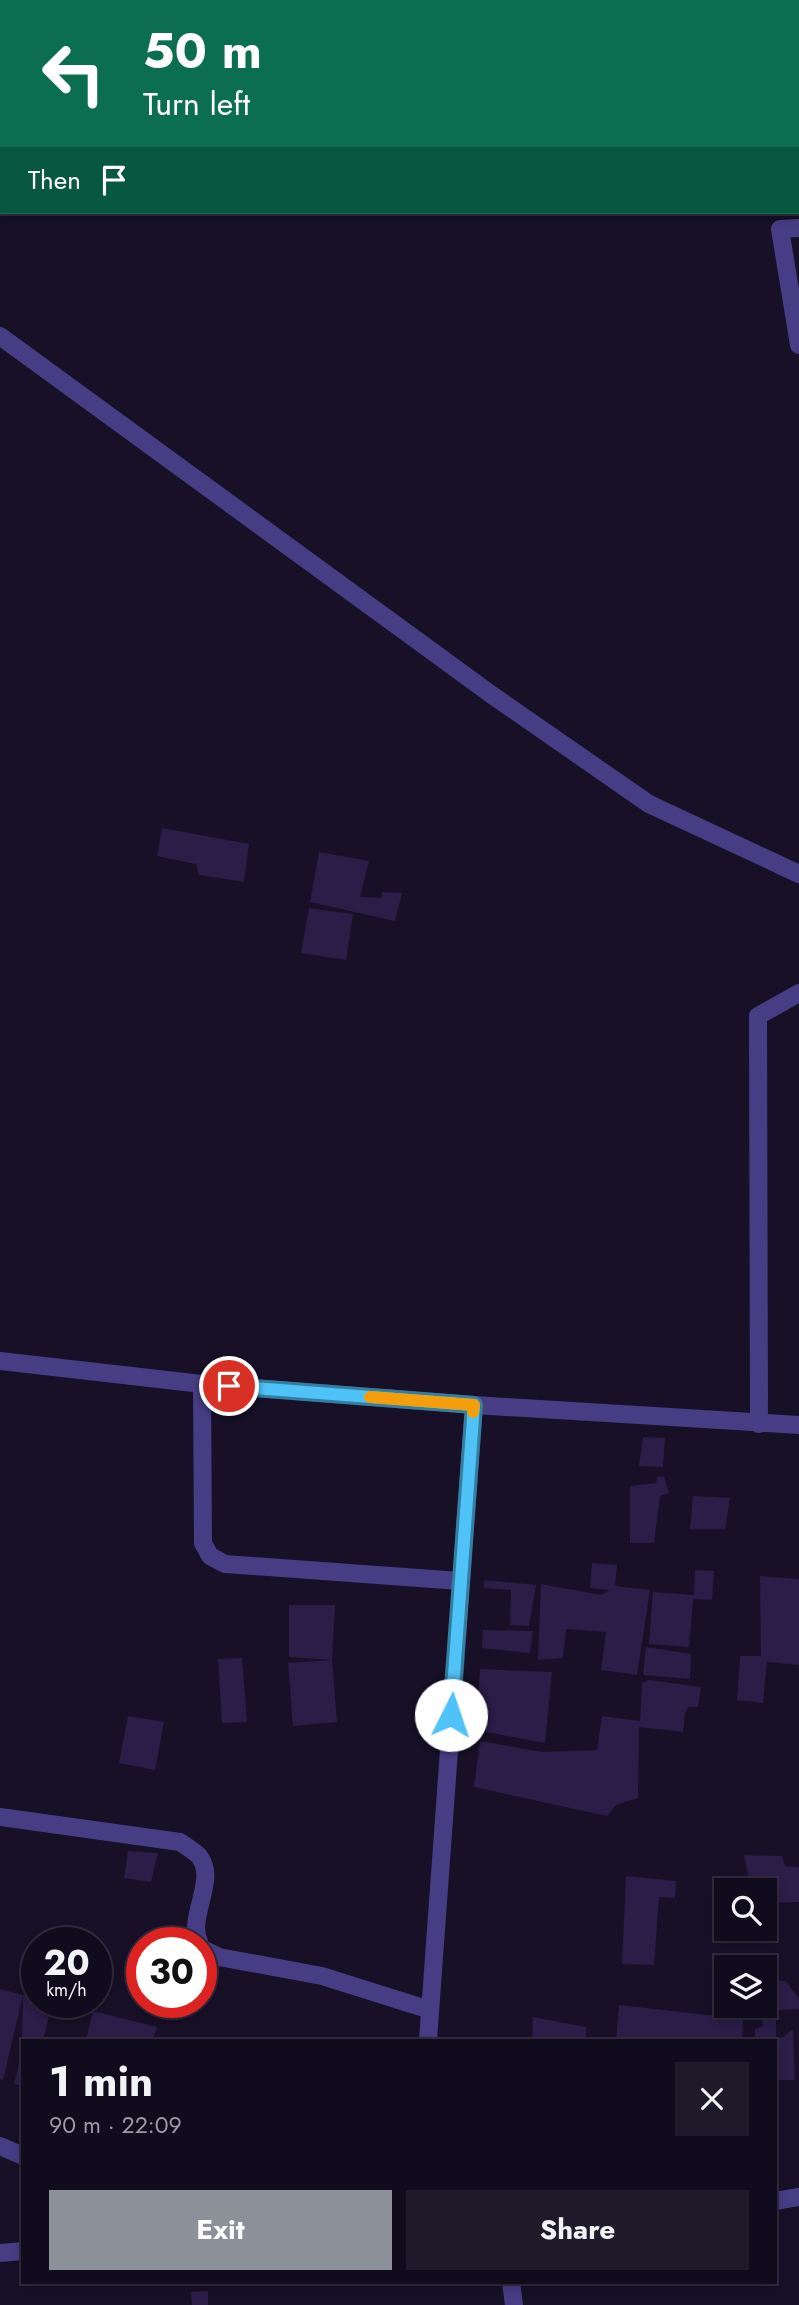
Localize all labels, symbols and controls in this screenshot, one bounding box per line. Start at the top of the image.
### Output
text: 50 m [143,16,262,86]
icon: left [28,28,119,119]
text: Turn left [143,81,250,127]
text: Then [28,161,81,199]
icon: arrive [95,161,133,199]
pin [199,1356,259,1416]
icon: arrive [210,1367,248,1405]
position arrow [414,1678,488,1752]
map controls [714,1878,777,2018]
button: search [714,1878,777,1941]
speed limit sign: 30 [126,1927,217,2018]
text: 20 [43,1938,90,1988]
button: layers [714,1955,777,2018]
text: km/h [46,1977,87,2003]
text: 1 min [49,2051,153,2112]
button: close [675,2062,749,2136]
text: 90 m · 22:09 [49,2108,182,2142]
button: Exit [49,2190,392,2270]
button: Share [406,2190,749,2270]

